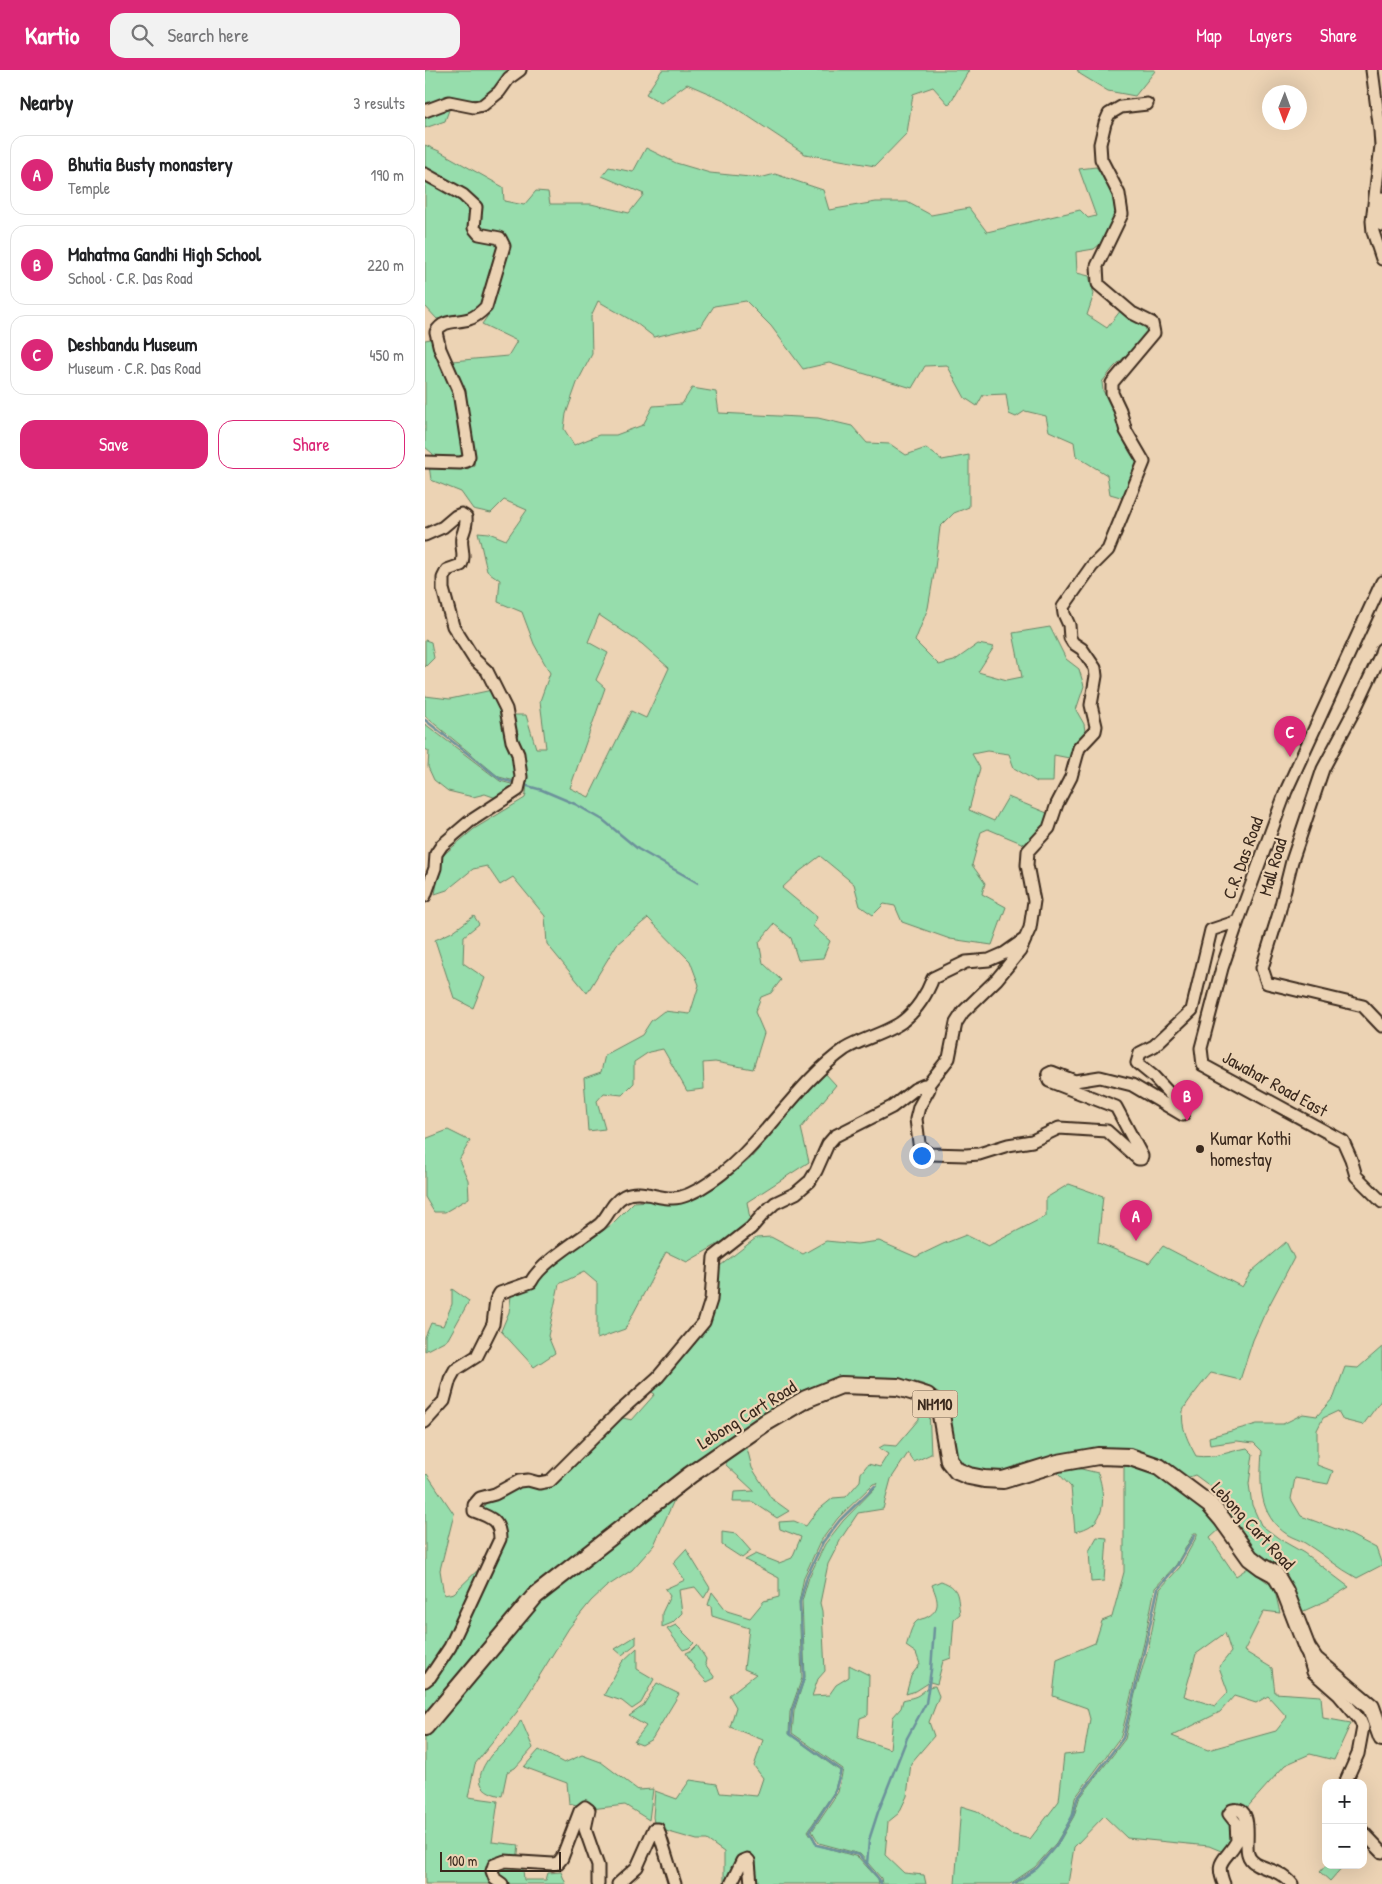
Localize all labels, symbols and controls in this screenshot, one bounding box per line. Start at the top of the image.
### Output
search box [110,13,460,58]
text: Kartio [25,19,80,51]
icon: search [128,21,156,49]
text: Search here [168,22,249,48]
text: Map [1196,23,1222,48]
text: Layers [1250,23,1292,48]
text: Share [1320,23,1357,48]
north arrow [1262,85,1307,130]
text: Nearby [20,88,73,117]
text: 3 results [353,92,405,114]
text: Bhutia Busty monastery [68,151,233,177]
text: A [33,164,41,186]
text: 190 m [371,164,404,186]
text: Temple [68,177,110,199]
text: Mahatma Gandhi High School [68,241,261,267]
text: B [33,254,41,276]
text: 220 m [367,254,404,276]
text: School · C.R. Das Road [68,267,192,289]
text: Deshbandu Museum [68,331,197,357]
text: C [33,344,41,366]
text: 450 m [370,344,404,366]
text: Museum · C.R. Das Road [68,357,201,379]
button: Save [20,420,208,469]
button: Share [218,420,405,469]
pin: C [1274,716,1306,757]
street label: C.R. Das Road [1216,813,1269,903]
street label: Mall Road [1252,835,1293,899]
street label: Jawahar Road East [1218,1044,1333,1123]
pin: B [1171,1080,1203,1121]
place label: Kumar Kothi homestay [1210,1126,1291,1172]
your location [909,1143,935,1169]
marker: Kumar Kothi homestay [1194,1143,1206,1155]
pin: A [1120,1200,1152,1241]
street label: Lebong Cart Road [692,1374,801,1455]
road number: NH110 [913,1390,957,1418]
street label: Lebong Cart Road [1206,1476,1301,1575]
map controls [1322,1779,1367,1869]
button: + [1322,1779,1367,1824]
button: − [1322,1824,1367,1869]
scale bar [440,1849,561,1872]
text: 100 m [447,1851,477,1870]

